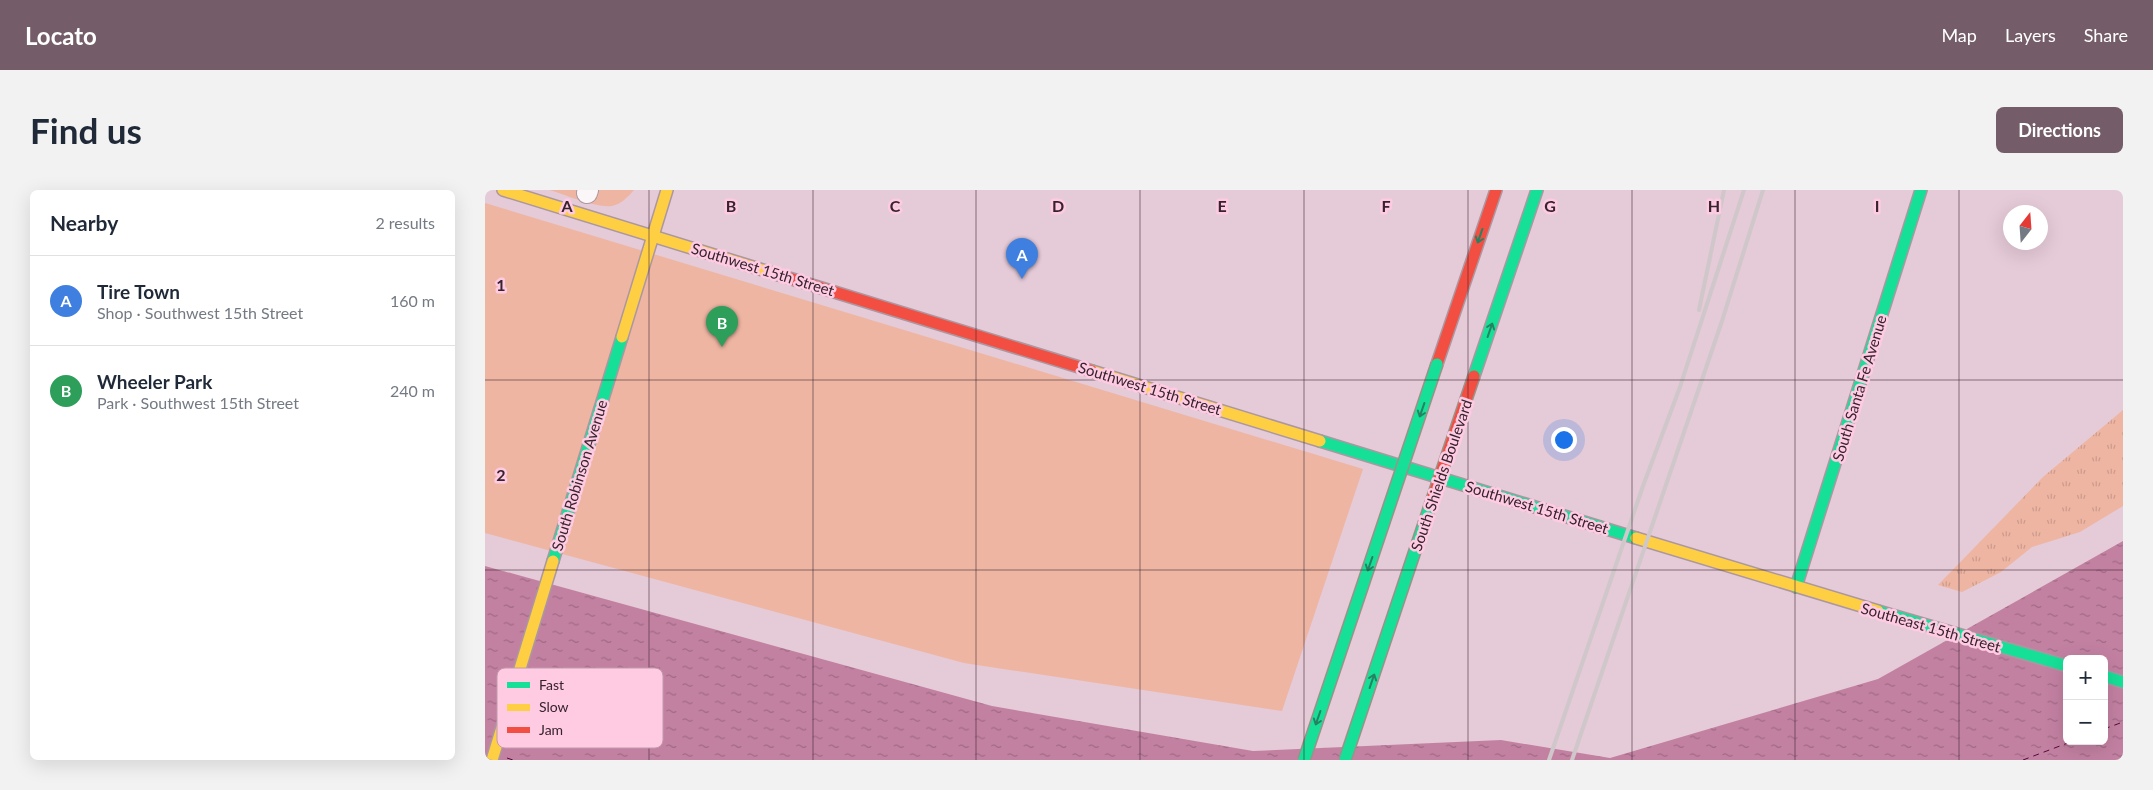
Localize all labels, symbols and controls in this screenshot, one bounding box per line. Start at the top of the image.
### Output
text: Locato [25,21,97,50]
text: Map [1941,24,1977,46]
text: Layers [2005,24,2056,46]
text: Share [2084,24,2128,46]
button: Directions [1996,107,2123,153]
text: Find us [30,109,142,151]
text: A [560,196,573,215]
text: B [726,196,736,215]
text: C [890,196,901,215]
text: D [1052,196,1064,215]
text: E [1217,196,1227,215]
text: F [1381,196,1391,215]
text: G [1544,196,1556,215]
text: H [1708,196,1720,215]
text: I [1875,196,1879,215]
north arrow [2003,205,2048,250]
text: Nearby [50,210,118,235]
text: 2 results [375,213,435,232]
one-way arrow [1475,228,1484,243]
pin: A [1006,238,1038,279]
street label: Southwest 15th Street [689,239,837,299]
text: 1 [496,275,506,294]
text: Tire Town [97,280,180,303]
text: A [60,291,72,310]
text: 160 m [390,291,435,310]
text: Shop · Southwest 15th Street [97,303,303,322]
pin: B [706,306,738,347]
street label: South Santa Fe Avenue [1828,313,1890,463]
one-way arrow [1486,323,1495,338]
street label: Southwest 15th Street [1076,358,1224,418]
text: Wheeler Park [97,370,212,393]
text: B [61,381,71,400]
text: 240 m [390,381,435,400]
text: Park · Southwest 15th Street [97,393,299,412]
street label: South Robinson Avenue [547,397,611,553]
street label: South Shields Boulevard [1407,397,1475,553]
one-way arrow [1416,402,1426,418]
your location [1551,427,1577,453]
text: 2 [496,465,506,484]
street label: Southwest 15th Street [1463,477,1611,537]
one-way arrow [1365,556,1374,571]
street label: Southeast 15th Street [1859,598,2003,656]
map controls [2063,655,2108,745]
button: + [2063,655,2108,700]
legend [497,668,663,748]
one-way arrow [1368,673,1377,689]
text: Fast [539,676,564,693]
text: Slow [539,698,569,715]
button: − [2063,700,2108,745]
one-way arrow [1313,710,1322,725]
text: Jam [539,721,563,738]

